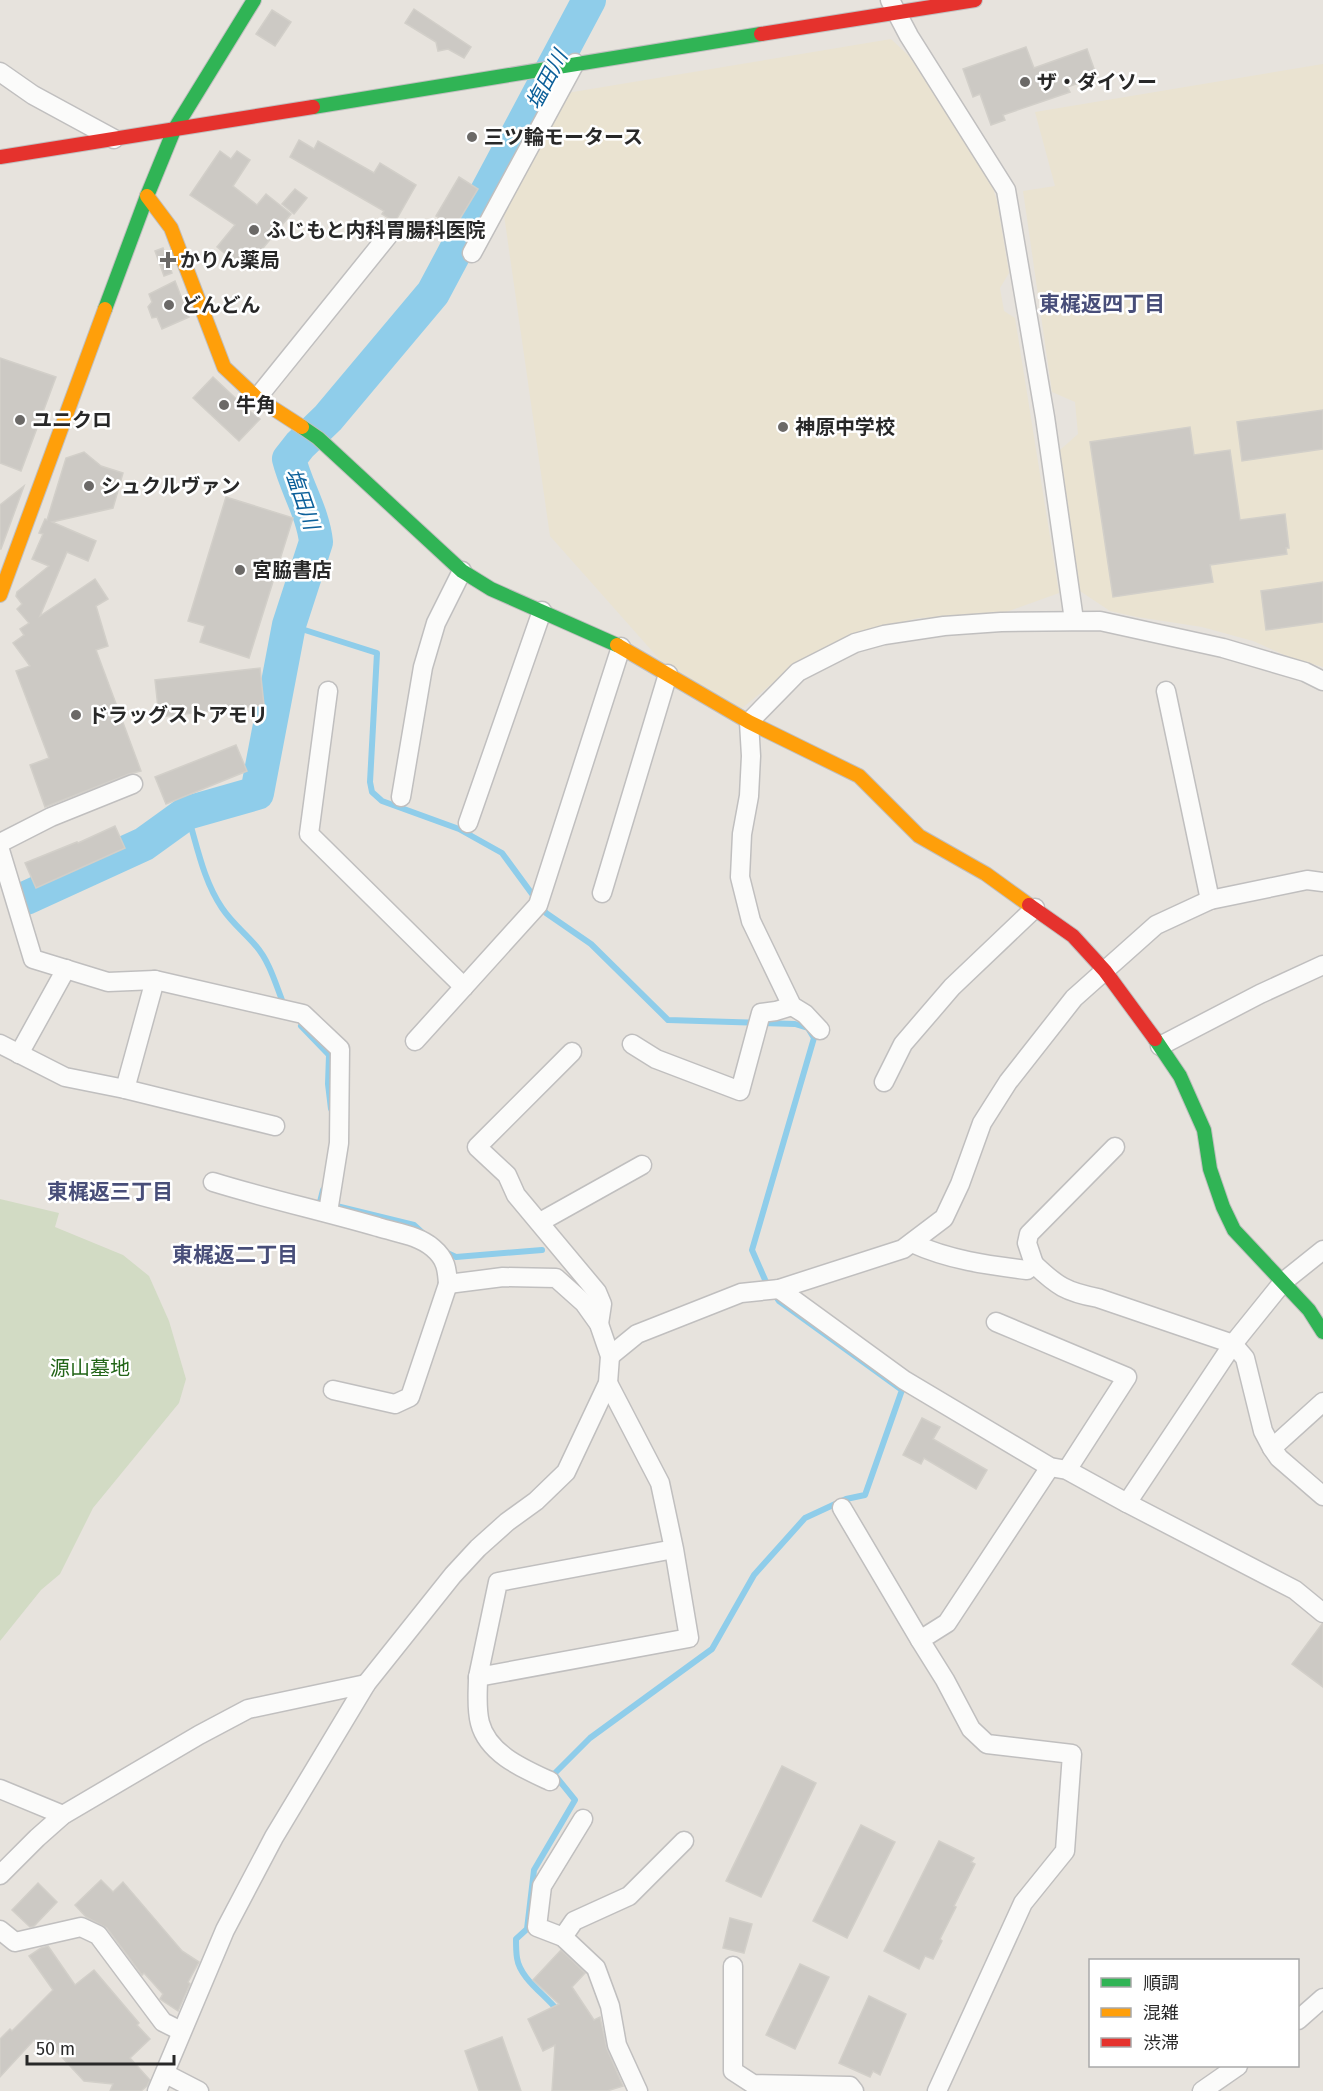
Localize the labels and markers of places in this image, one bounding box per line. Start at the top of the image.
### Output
place label: ザ・ダイソー [1037,70,1157,94]
marker: ザ・ダイソー [1018,75,1032,89]
place label: 三ツ輪モータース [484,125,643,149]
marker: 三ツ輪モータース [465,130,479,144]
place label: ふじもと内科胃腸科医院 [266,218,486,242]
marker: ふじもと内科胃腸科医院 [247,223,261,237]
place label: かりん薬局 [180,248,280,272]
marker: かりん薬局 [161,253,175,267]
place label: どんどん [181,293,260,317]
marker: どんどん [162,298,176,312]
place label: 牛角 [236,393,276,417]
marker: 牛角 [217,398,231,412]
place label: ユニクロ [32,408,112,432]
marker: ユニクロ [13,413,27,427]
place label: 神原中学校 [795,415,895,439]
marker: 神原中学校 [776,420,790,434]
place label: シュクルヴァン [101,474,240,498]
marker: シュクルヴァン [82,479,96,493]
place label: 宮脇書店 [252,558,332,582]
marker: 宮脇書店 [233,563,247,577]
place label: ドラッグストアモリ [88,703,268,727]
marker: ドラッグストアモリ [69,708,83,722]

